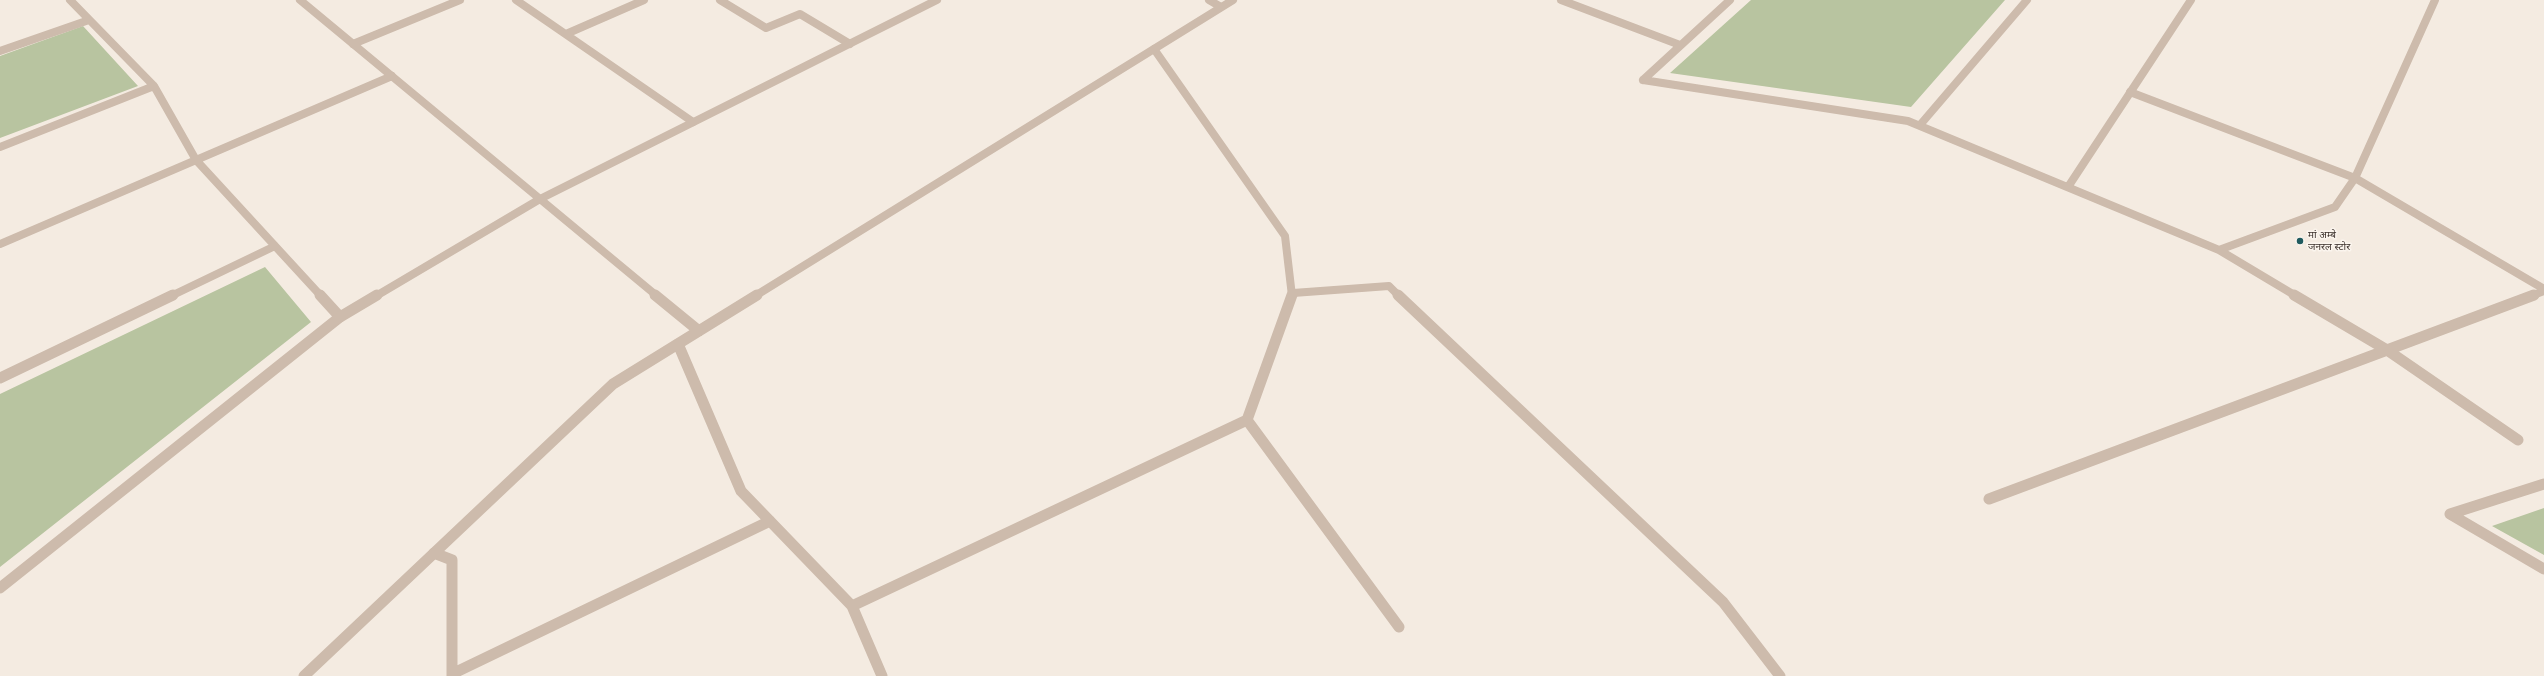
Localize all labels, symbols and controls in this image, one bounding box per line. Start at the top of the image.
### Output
place label: मां अम्बे जनरल स्टोर [2308,229,2350,252]
marker: मां अम्बे जनरल स्टोर [2295,236,2305,246]

